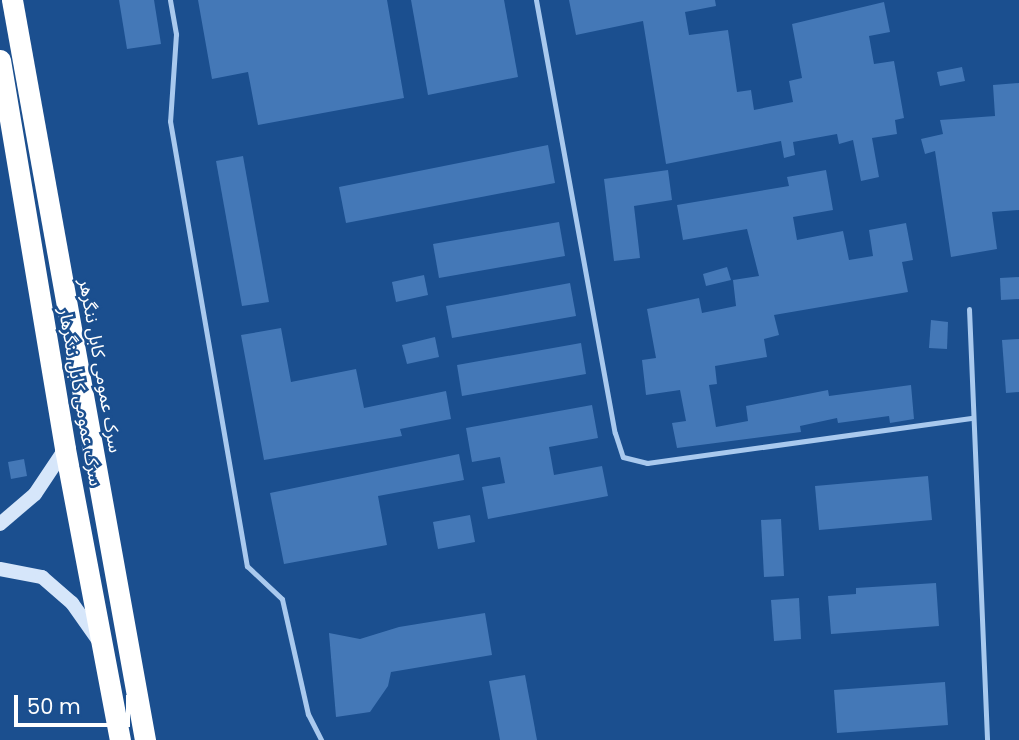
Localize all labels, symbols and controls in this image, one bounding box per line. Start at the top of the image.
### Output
street label: سرک عمومی کابل ننگرهر [74,277,126,455]
street label: سرک عمومی کابل ننگرهار [54,306,106,488]
scale bar [18,680,133,724]
text: 50 m [27,692,81,721]

